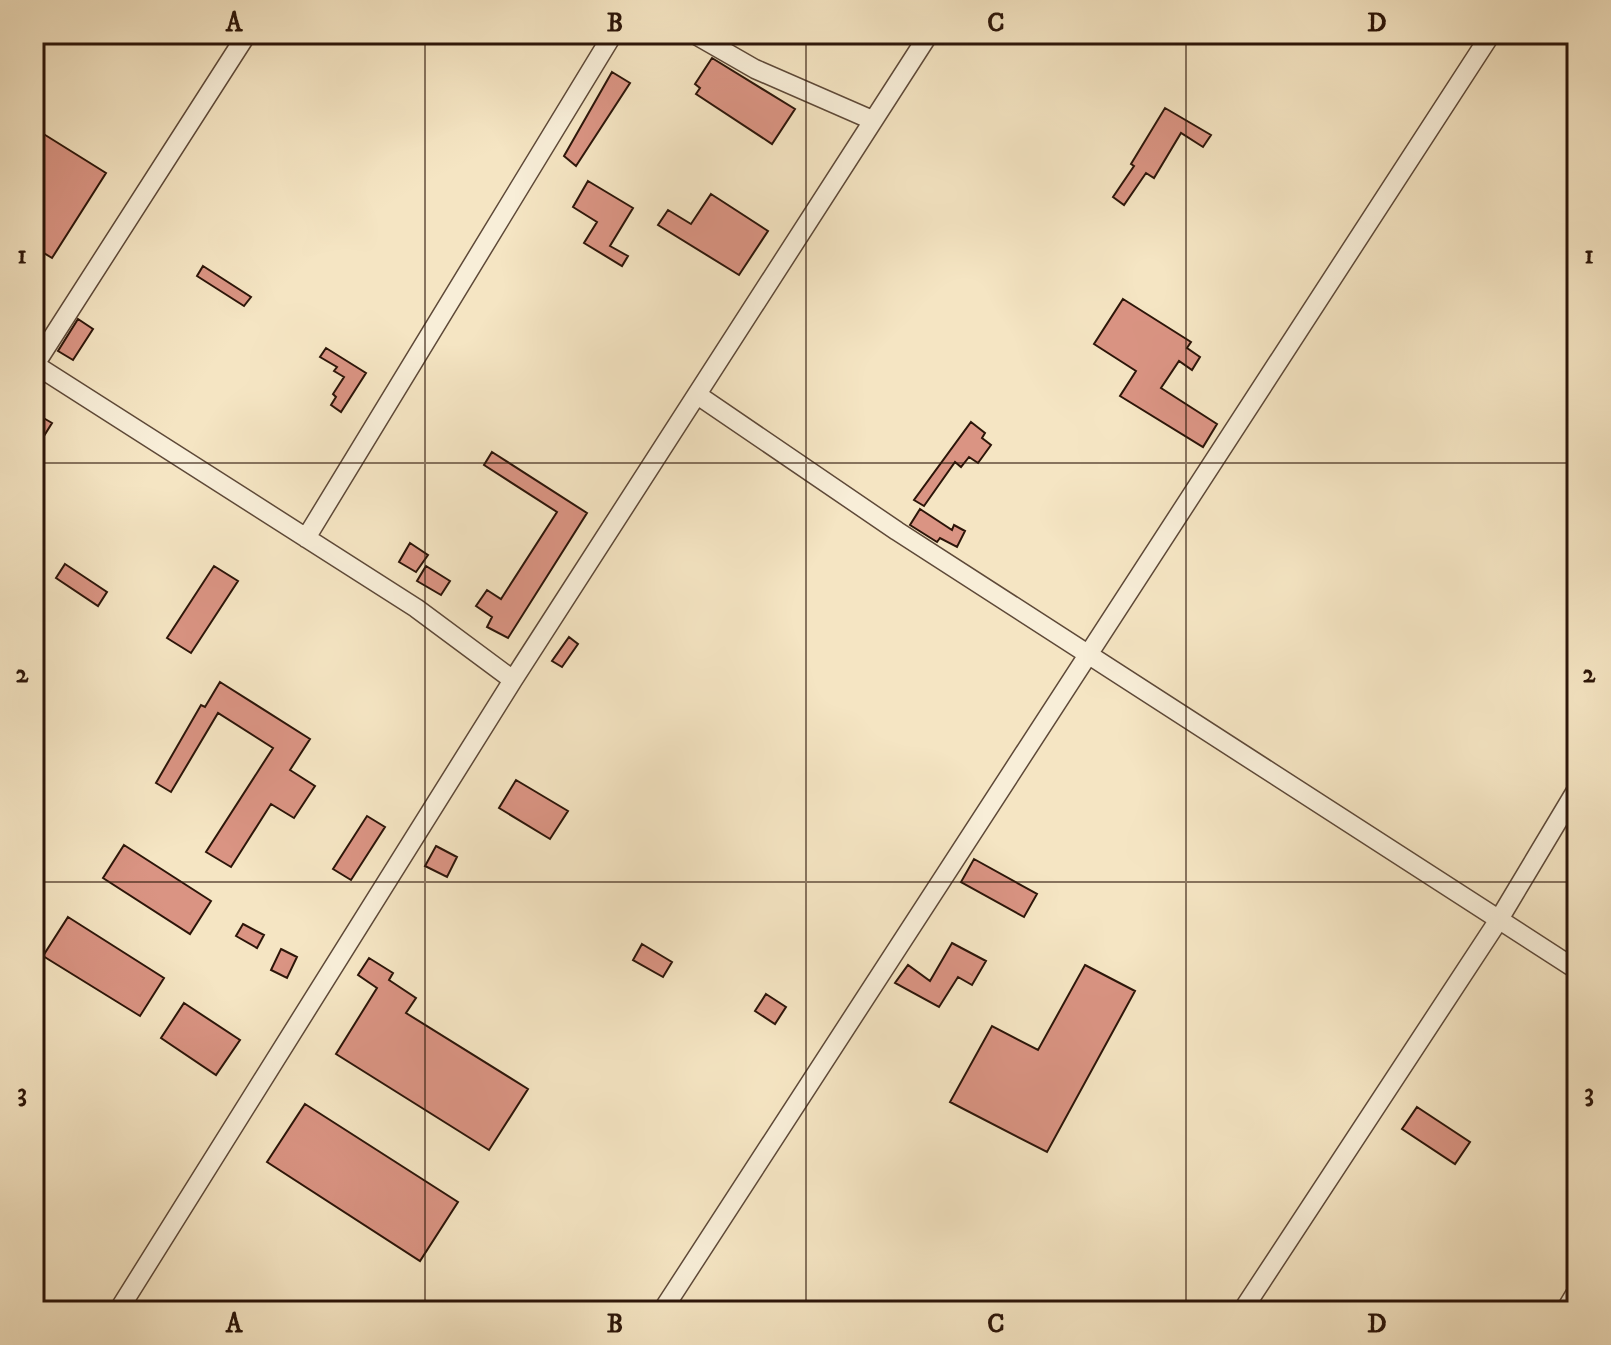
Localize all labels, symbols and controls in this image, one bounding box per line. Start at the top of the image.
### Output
text: A [225,7,244,40]
text: B [607,7,623,40]
text: C [987,7,1005,40]
text: D [1367,7,1387,40]
text: 1 [17,239,27,272]
text: 1 [1584,239,1594,272]
text: 2 [16,658,30,691]
text: 2 [1583,658,1597,691]
text: 3 [17,1077,27,1110]
text: 3 [1584,1077,1594,1110]
text: A [225,1308,244,1341]
text: B [607,1308,623,1341]
text: C [987,1308,1005,1341]
text: D [1367,1308,1387,1341]

